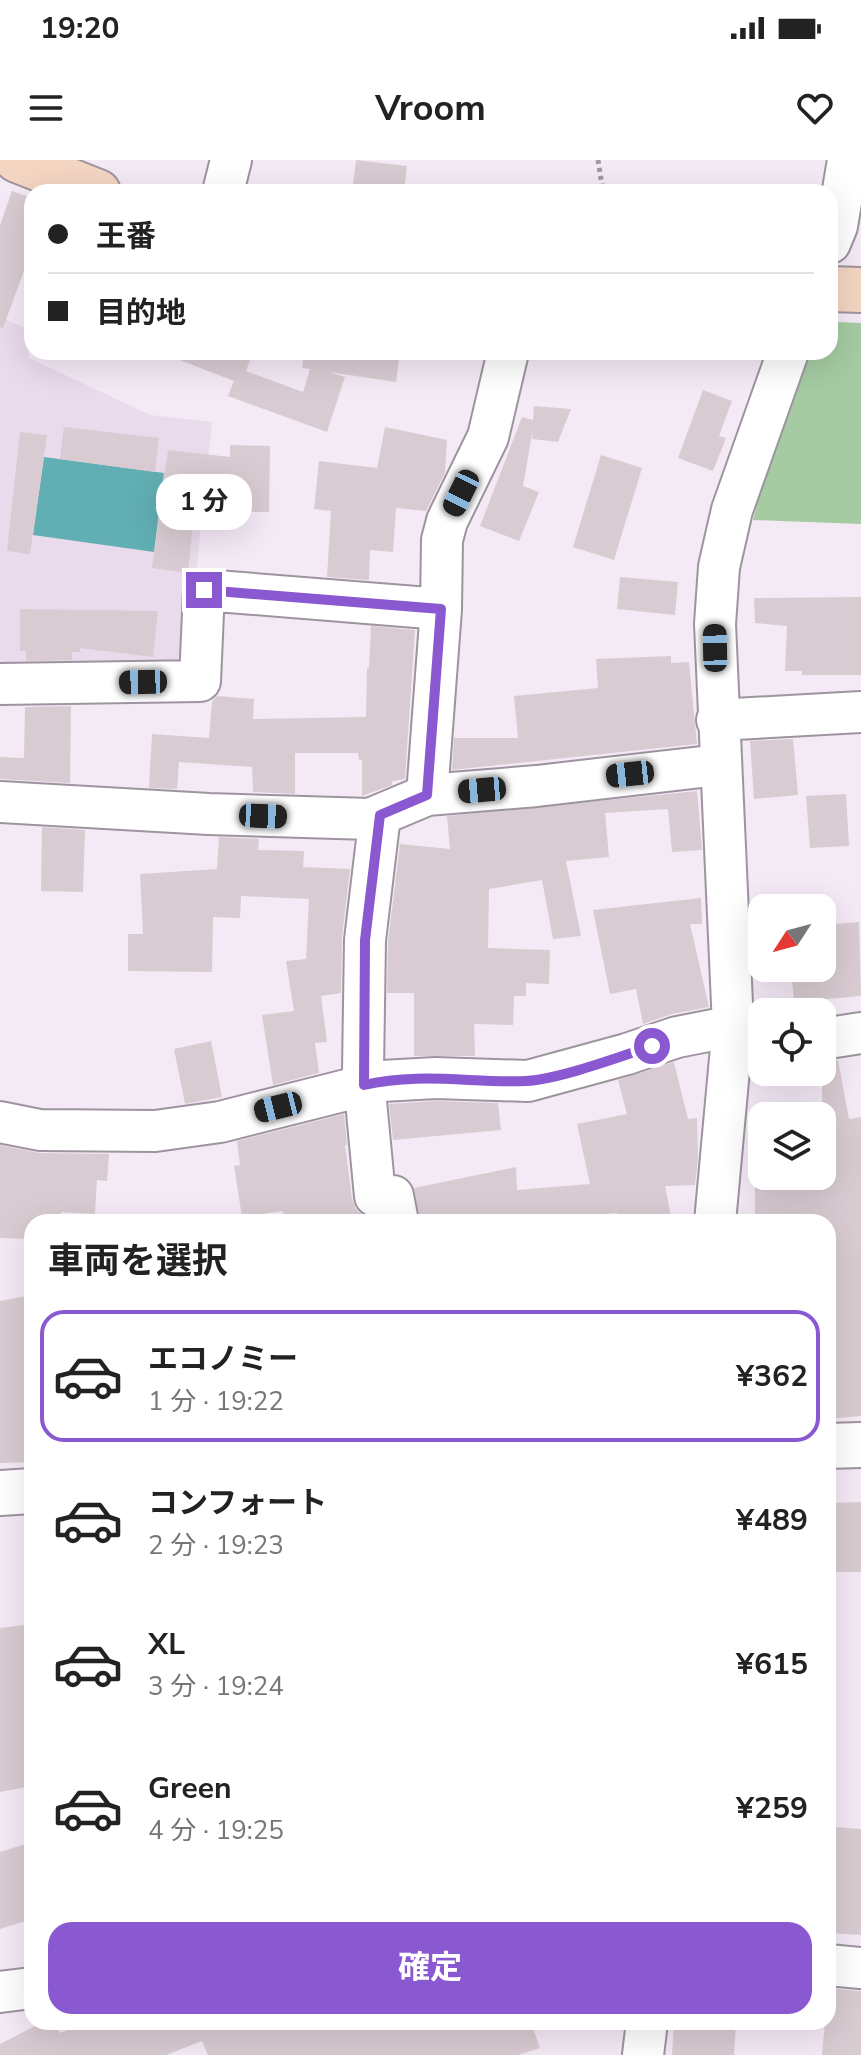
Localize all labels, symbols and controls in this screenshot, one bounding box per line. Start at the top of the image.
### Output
text: 19:20 [40,8,119,49]
text: Vroom [375,84,486,133]
icon: menu [24,86,68,130]
icon: heart [793,86,837,130]
text: 王番 [96,216,156,257]
text: 目的地 [96,293,186,334]
car [440,466,482,520]
callout: 1 分 [156,474,252,530]
text: 1 分 [180,484,228,519]
route end [186,572,222,608]
car [703,624,727,672]
car [119,670,167,694]
car [605,760,655,788]
car [457,776,507,804]
car [239,803,287,829]
north arrow [748,894,836,982]
map controls [748,894,836,1190]
button: locate [748,998,836,1086]
route start [634,1028,670,1064]
car [252,1090,304,1124]
button: layers [748,1102,836,1190]
text: 車両を選択 [48,1237,228,1286]
text: エコノミー [148,1339,298,1380]
icon: car [52,1340,124,1412]
text: ¥362 [736,1356,808,1397]
text: 1 分 · 19:22 [148,1384,284,1419]
text: コンフォート [148,1483,327,1524]
icon: car [52,1484,124,1556]
text: ¥489 [736,1500,808,1541]
text: 2 分 · 19:23 [148,1528,284,1563]
text: XL [148,1624,185,1665]
icon: car [52,1628,124,1700]
text: ¥615 [736,1644,808,1685]
text: 3 分 · 19:24 [148,1669,284,1704]
text: Green [148,1768,232,1809]
icon: car [52,1772,124,1844]
text: ¥259 [736,1788,808,1829]
text: 4 分 · 19:25 [148,1813,284,1848]
button: 確定 [48,1922,812,2014]

